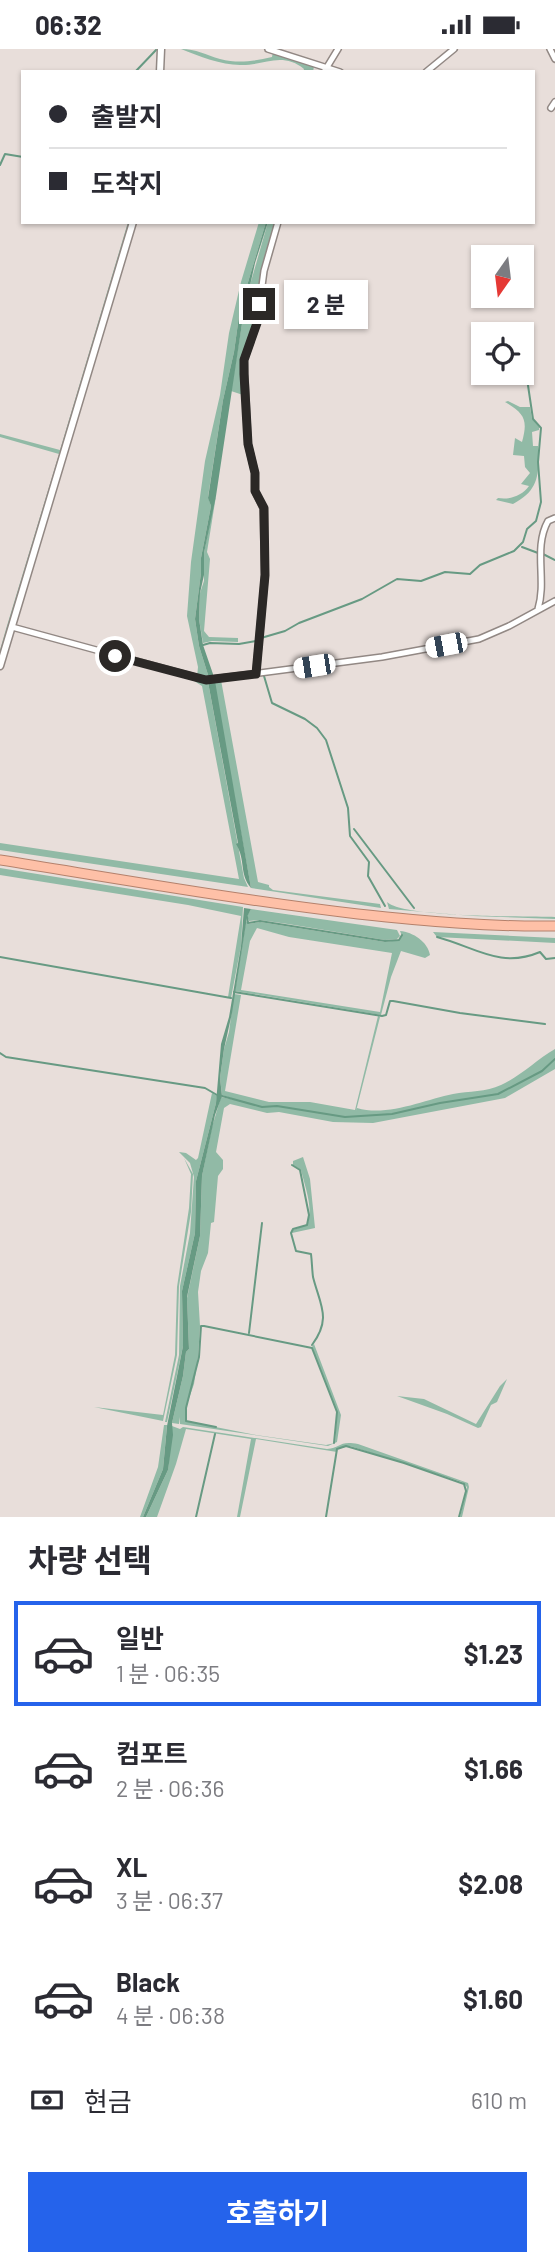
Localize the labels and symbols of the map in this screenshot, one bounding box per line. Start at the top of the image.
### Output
north arrow [471,245,534,308]
callout: 2 분 [284,279,368,329]
route end [243,288,275,320]
car [424,631,469,659]
route start [99,640,131,672]
car [292,652,337,680]

